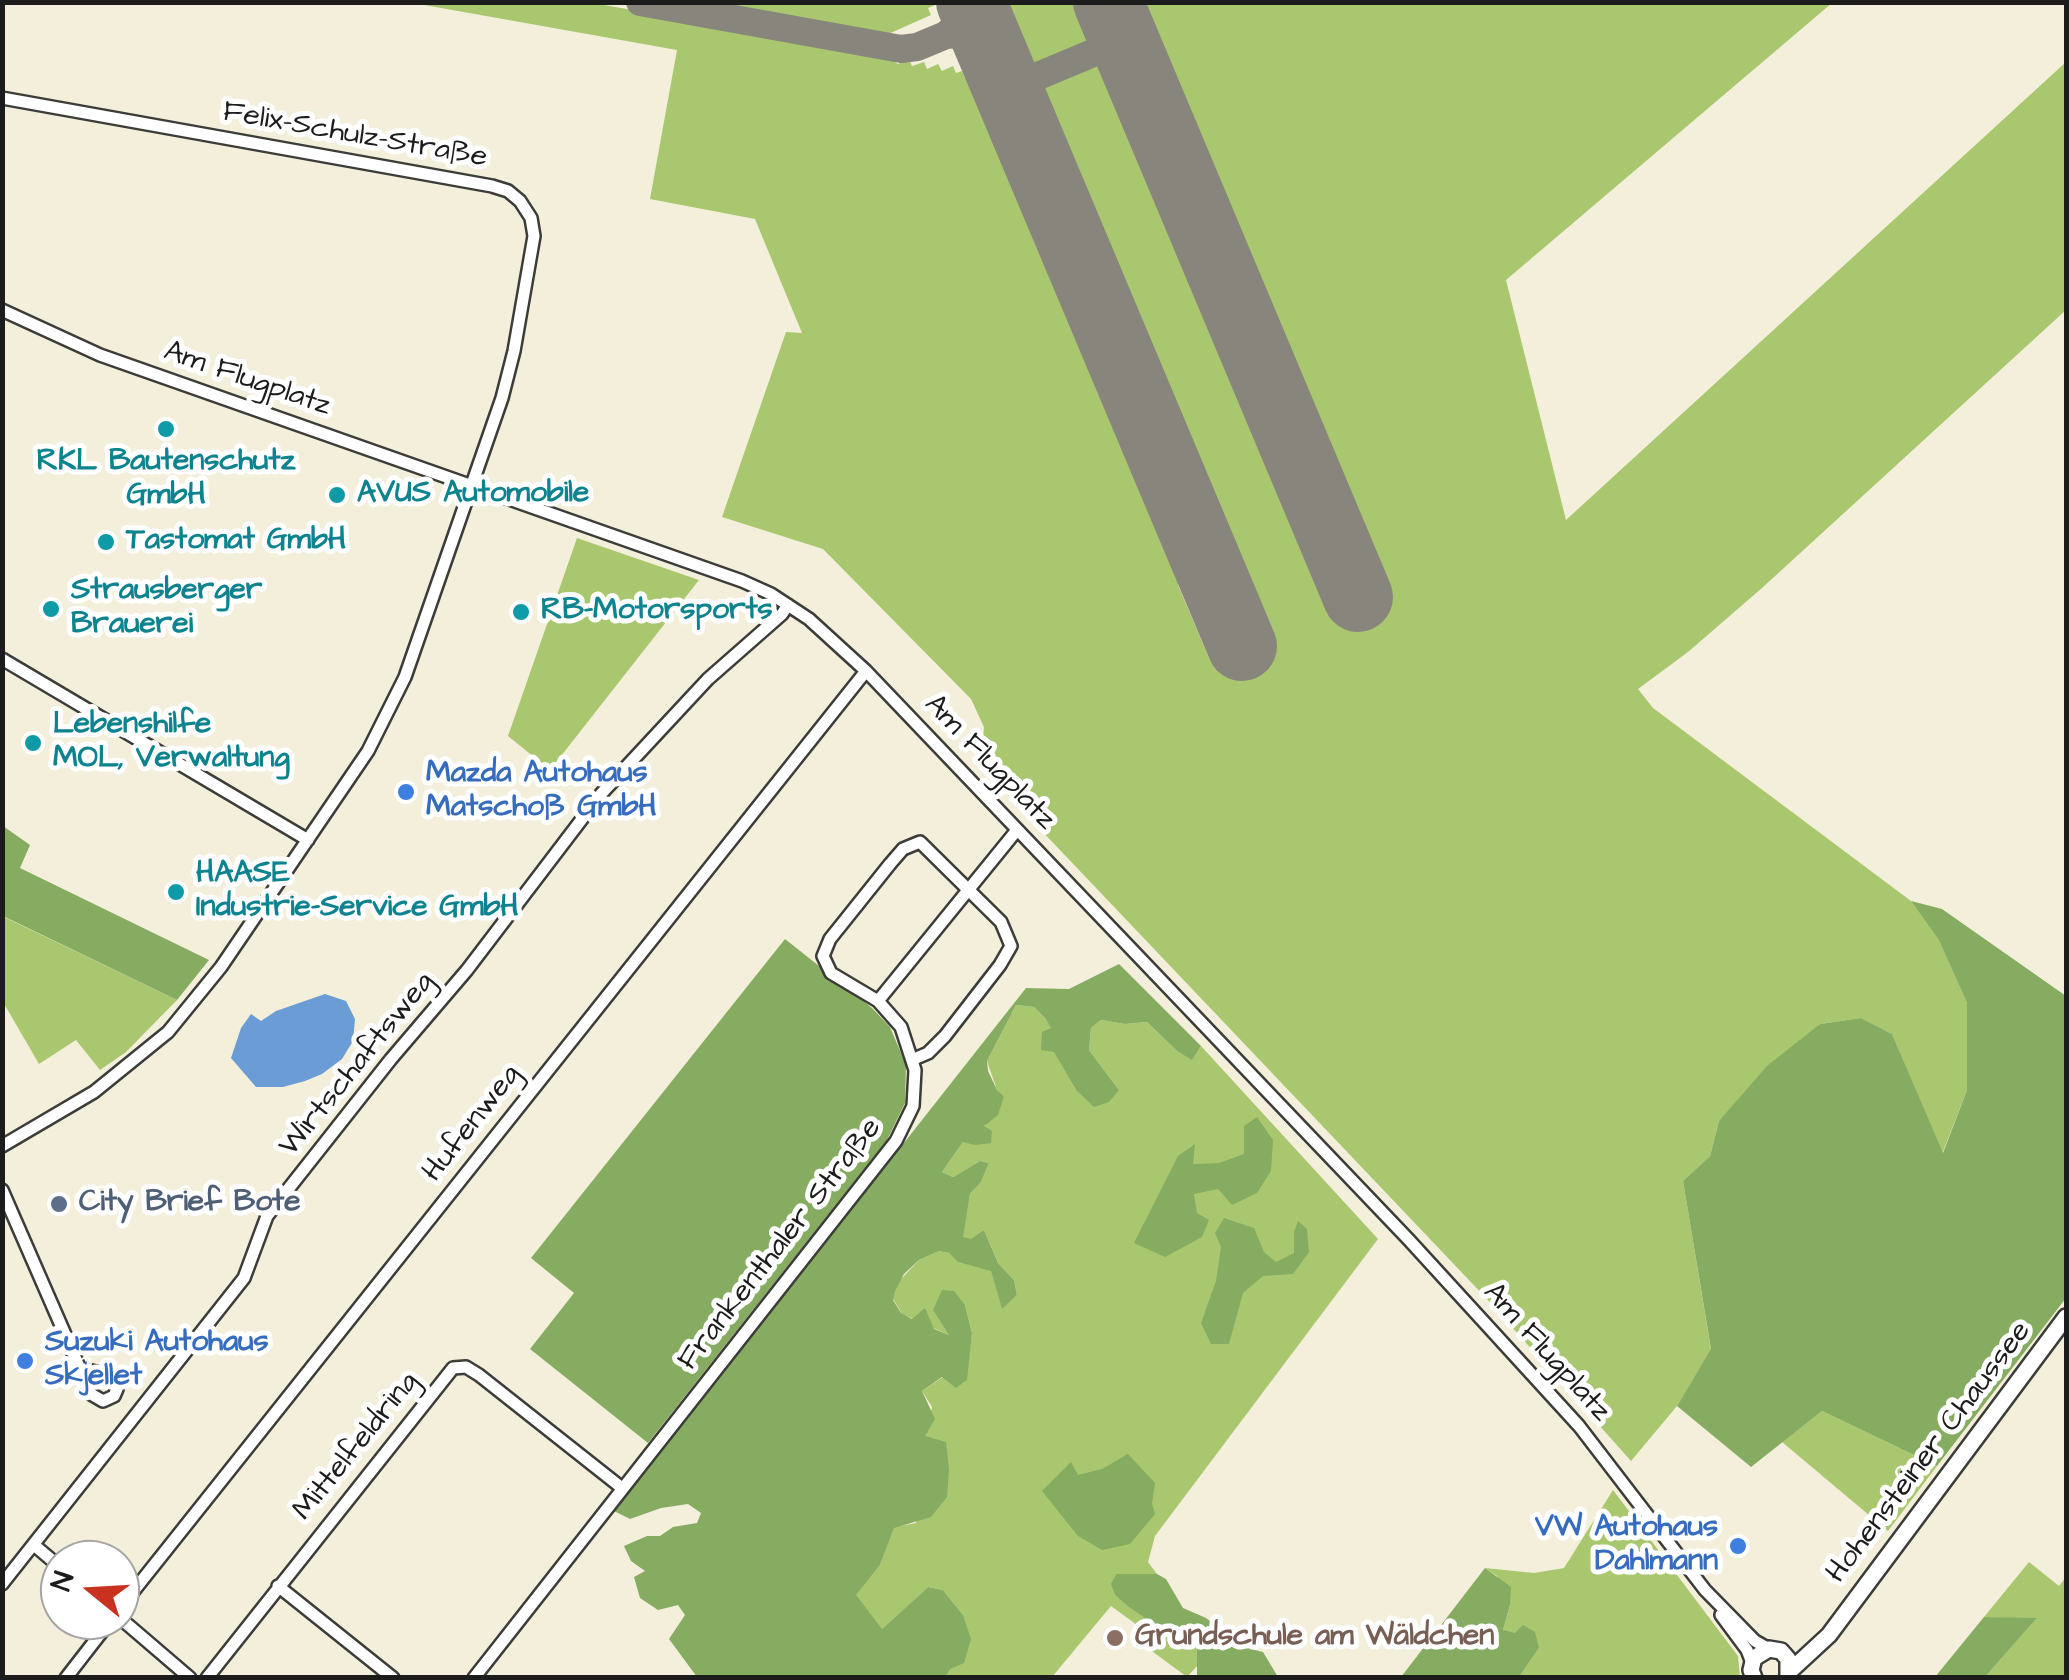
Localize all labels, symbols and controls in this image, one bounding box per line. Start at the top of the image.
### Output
street label: Felix-Schulz-Straße [220,95,490,177]
street label: Am Flugplatz [159,335,335,425]
marker: RKL Bautenschutz GmbH [155,418,177,440]
place label: RKL Bautenschutz GmbH [37,445,295,516]
place label: AVUS Automobile [357,477,589,513]
marker: AVUS Automobile [326,484,348,506]
place label: Tastomat GmbH [126,524,346,560]
marker: Tastomat GmbH [95,531,117,553]
place label: Strausberger Brauerei [71,574,262,644]
place label: RB-Motorsports [541,594,773,630]
marker: Strausberger Brauerei [40,598,62,620]
marker: RB-Motorsports [510,601,532,623]
street label: Am Flugplatz [915,688,1063,838]
place label: Lebenshilfe MOL, Verwaltung [53,708,290,778]
marker: Lebenshilfe MOL, Verwaltung [22,732,44,754]
place label: Mazda Autohaus Matschoß GmbH [426,757,656,828]
marker: Mazda Autohaus Matschoß GmbH [395,781,417,803]
place label: HAASE Industrie-Service GmbH [196,857,518,928]
marker: HAASE Industrie-Service GmbH [165,881,187,903]
street label: Wirtschaftsweg [273,966,443,1164]
street label: Hufenweg [416,1058,530,1190]
street label: Frankenthaler Straße [671,1112,891,1378]
place label: City Brief Bote [79,1186,300,1222]
marker: City Brief Bote [48,1193,70,1215]
street label: Am Flugplatz [1474,1276,1618,1430]
street label: Hohensteiner Chaussee [1820,1315,2040,1591]
place label: Suzuki Autohaus Skjellet [45,1326,268,1396]
marker: Suzuki Autohaus Skjellet [14,1350,36,1372]
street label: Mittelfeldring [286,1366,428,1528]
place label: VW Autohaus Dahlmann [1535,1511,1718,1582]
marker: VW Autohaus Dahlmann [1727,1535,1749,1557]
north arrow [40,1540,140,1640]
text: N [42,1567,84,1596]
place label: Grundschule am Wäldchen [1135,1620,1494,1656]
marker: Grundschule am Wäldchen [1104,1627,1126,1649]

